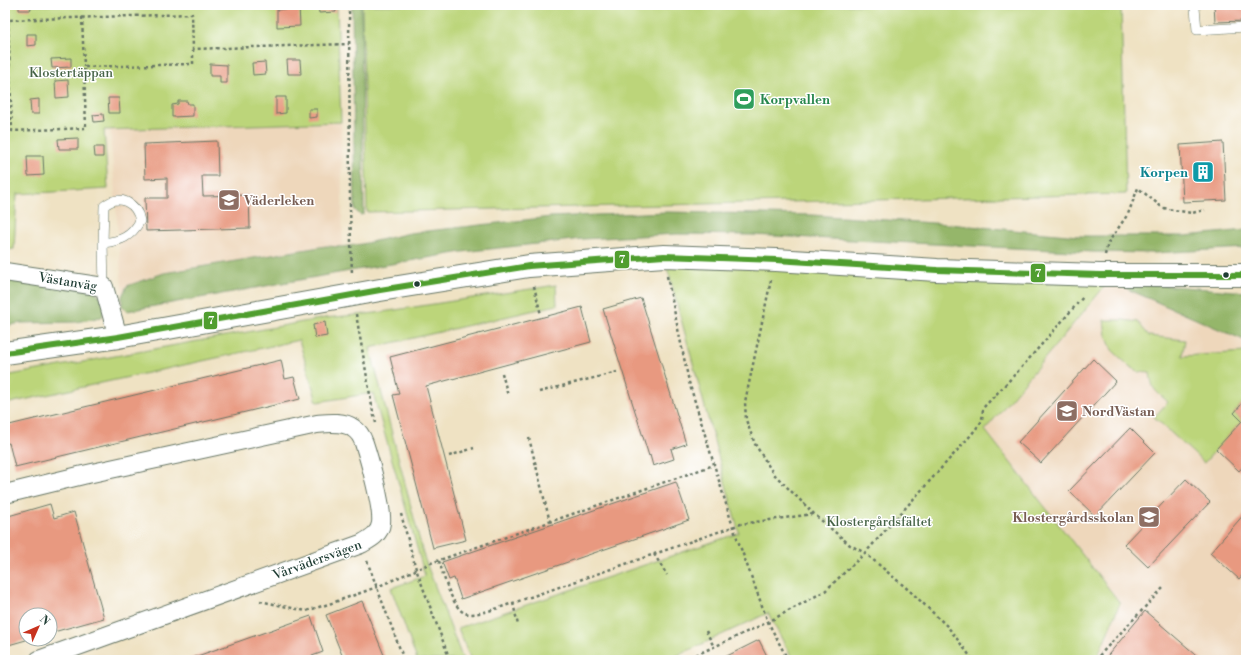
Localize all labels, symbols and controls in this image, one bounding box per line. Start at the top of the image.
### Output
park label: Klostertäppan [29,65,113,81]
sports icon: Korpvallen [731,86,757,112]
place label: Korpvallen [760,92,830,108]
building icon: Korpen [1190,159,1216,185]
place label: Korpen [1140,165,1188,181]
school or university icon: Väderleken [216,187,242,213]
place label: Väderleken [243,193,314,209]
line badge: 7 [614,250,630,269]
text: 7 [619,253,626,267]
line badge: 7 [1030,263,1046,283]
text: 7 [1035,267,1042,281]
street label: Västanväg [36,269,99,295]
unlabelled marker [1221,270,1231,280]
unlabelled marker [412,279,422,289]
line badge: 7 [203,311,218,330]
text: 7 [208,314,215,328]
school or university icon: NordVästan [1054,398,1080,424]
place label: NordVästan [1082,404,1155,420]
school or university icon: Klostergårdsskolan [1136,504,1162,530]
place label: Klostergårdsskolan [1012,510,1134,526]
park label: Klostergårdsfältet [826,514,932,530]
street label: Vårvädersvägen [270,536,364,584]
north arrow [18,607,58,647]
text: N [36,613,53,629]

